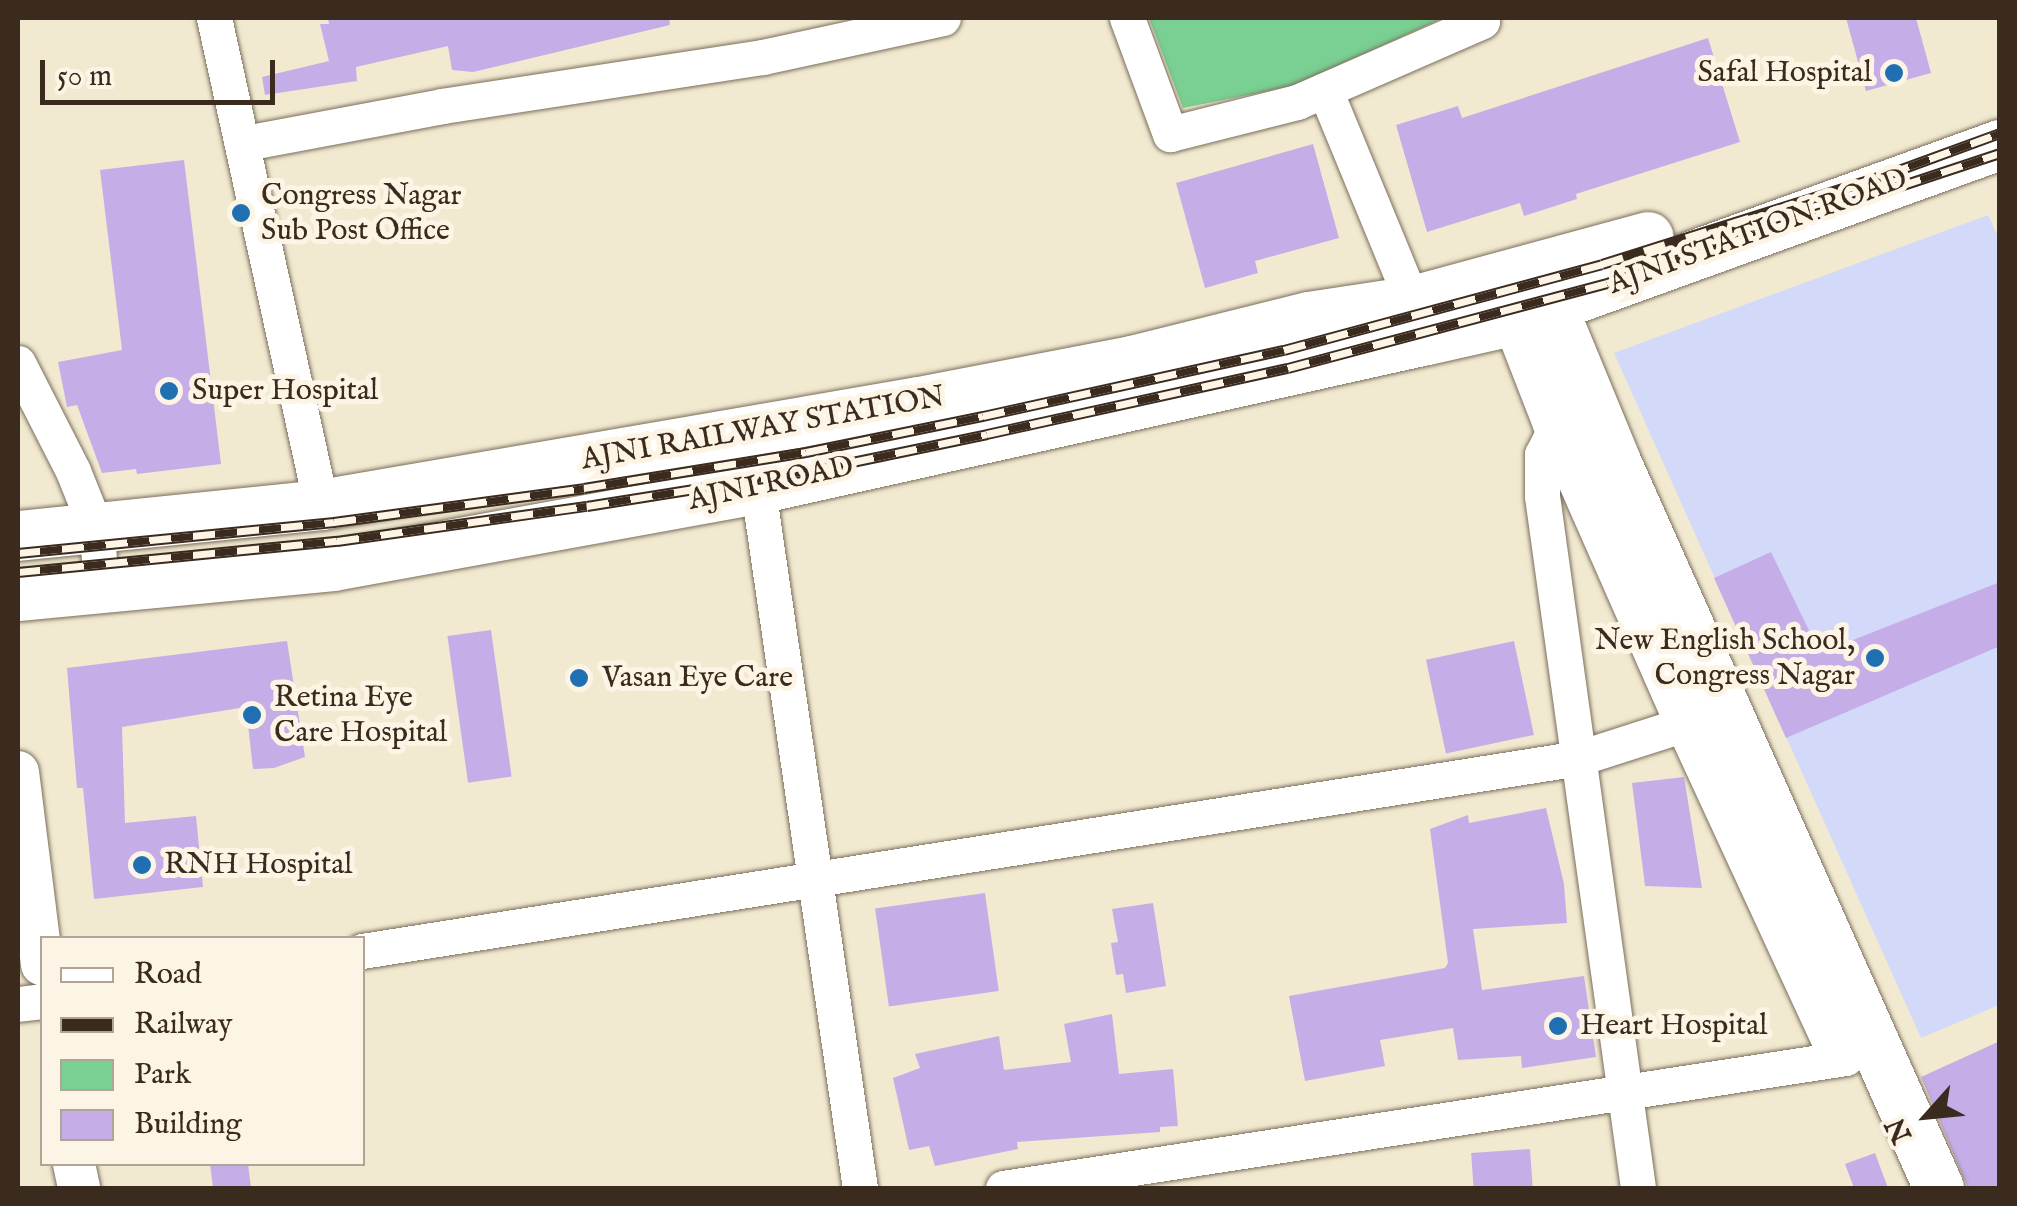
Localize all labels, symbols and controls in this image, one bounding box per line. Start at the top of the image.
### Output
scale bar [45,40,280,102]
place label: Safal Hospital [1697,55,1872,91]
text: 50 m [57,58,112,96]
marker: Safal Hospital [1881,60,1907,86]
street label: AJNI STATION ROAD [1604,161,1912,303]
place label: Congress Nagar Sub Post Office [261,178,462,248]
marker: Congress Nagar Sub Post Office [230,202,252,224]
place label: Super Hospital [192,373,378,409]
marker: Super Hospital [156,378,182,404]
street label: AJNI RAILWAY STATION [578,379,948,479]
street label: AJNI ROAD [685,449,857,519]
place label: New English School, Congress Nagar [1594,623,1855,694]
marker: New English School, Congress Nagar [1864,647,1886,669]
place label: Vasan Eye Care [602,660,793,696]
marker: Vasan Eye Care [566,665,592,691]
place label: Retina Eye Care Hospital [274,680,447,750]
marker: Retina Eye Care Hospital [239,702,265,728]
place label: RNH Hospital [164,847,353,883]
marker: RNH Hospital [129,852,155,878]
legend [40,936,365,1166]
text: Road [134,956,202,994]
text: Railway [134,1006,232,1044]
place label: Heart Hospital [1580,1008,1768,1044]
marker: Heart Hospital [1545,1013,1571,1039]
text: Park [134,1056,191,1094]
north arrow [1877,1066,1977,1166]
text: Building [134,1106,242,1144]
text: N [1879,1111,1921,1149]

